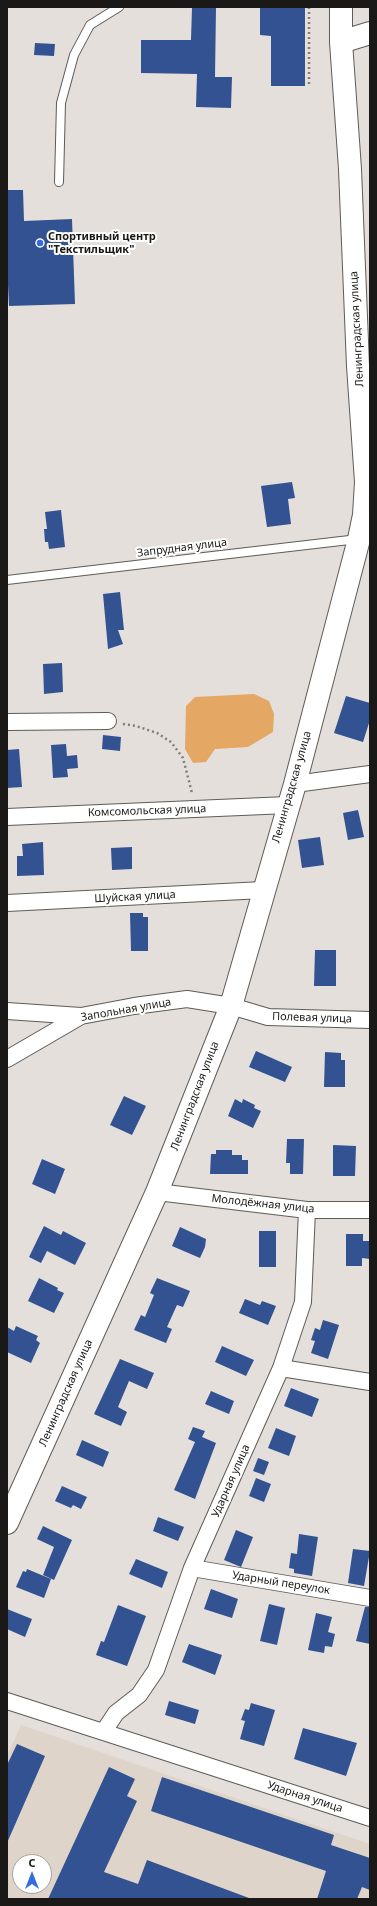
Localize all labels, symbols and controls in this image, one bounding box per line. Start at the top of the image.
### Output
place label: Спортивный центр "Текстильщик" [48,230,156,256]
marker: Спортивный центр "Текстильщик" [35,238,45,248]
street label: Ленинградская улица [347,271,367,387]
street label: Запрудная улица [136,536,228,560]
street label: Ленинградская улица [270,729,314,845]
street label: Комсомольская улица [88,802,206,820]
street label: Шуйская улица [94,888,176,906]
street label: Запольная улица [80,996,172,1024]
street label: Полевая улица [272,1010,352,1026]
street label: Ленинградская улица [168,1040,222,1152]
street label: Молодёжная улица [211,1192,315,1216]
street label: Ленинградская улица [36,1337,96,1449]
street label: Ударная улица [209,1442,253,1520]
street label: Ударный переулок [231,1569,331,1597]
street label: Ударная улица [266,1779,344,1815]
north arrow [12,1854,52,1894]
text: С [28,1855,36,1870]

